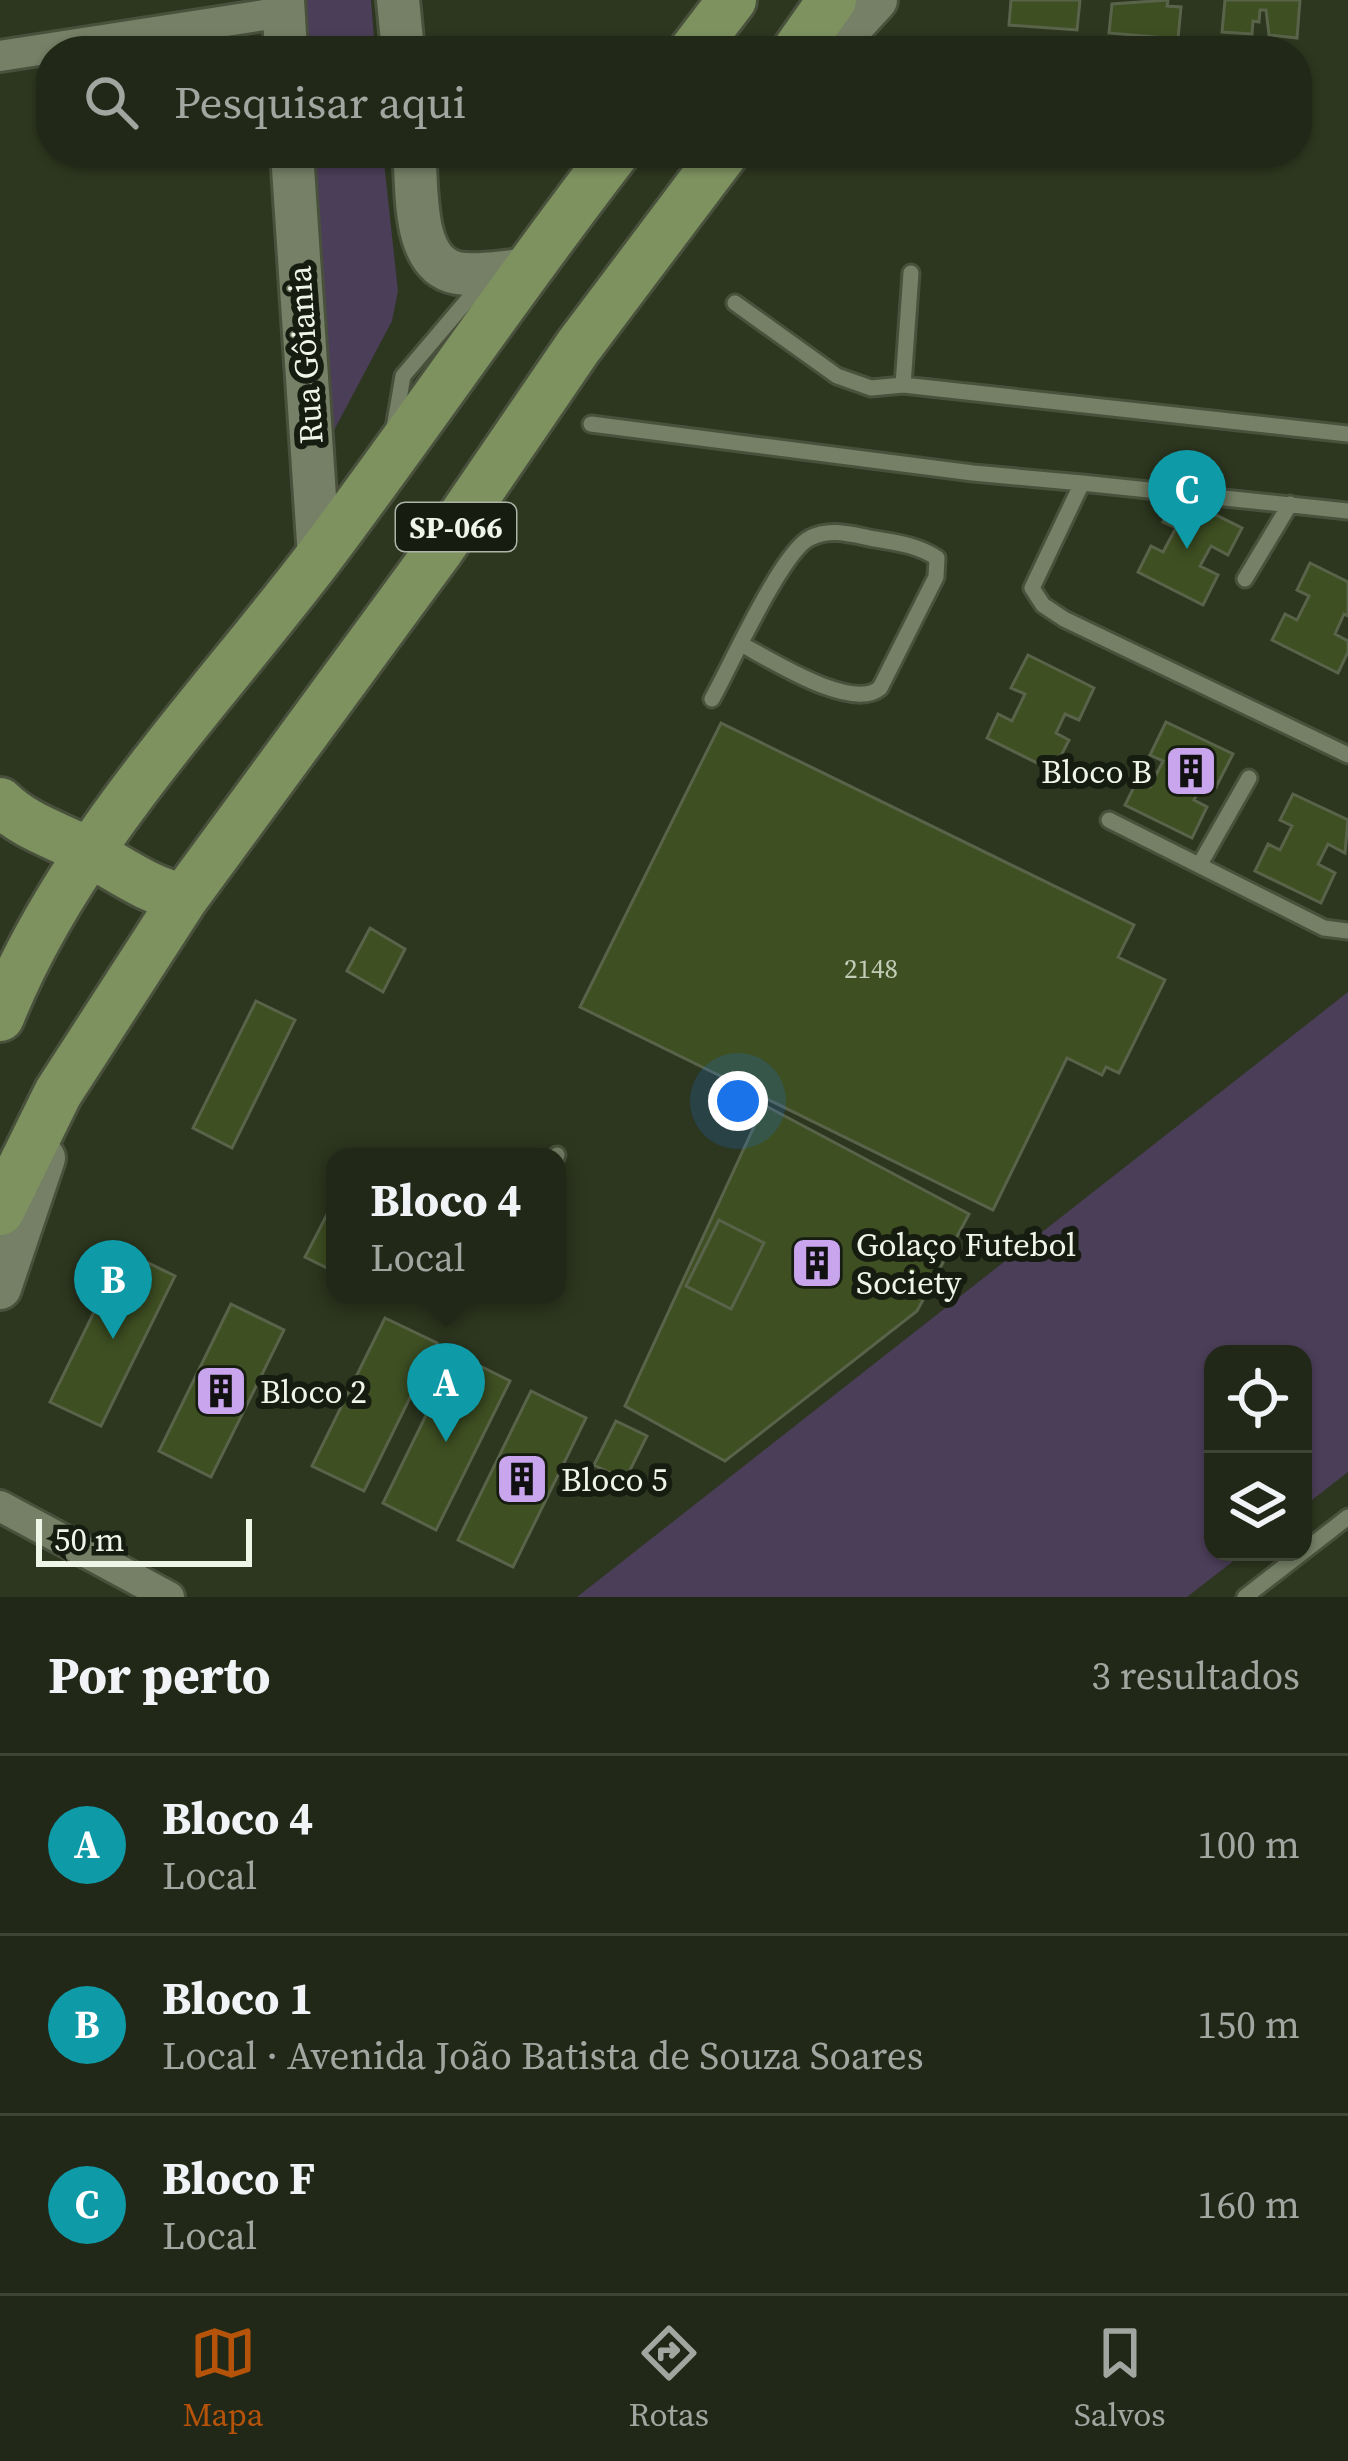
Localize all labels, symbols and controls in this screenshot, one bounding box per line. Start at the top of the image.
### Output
search box [36,36,1312,168]
icon: search [78,69,144,135]
text: Pesquisar aqui [174,71,466,133]
street label: Rua Gôiania [276,264,334,446]
pin: C [1148,450,1226,549]
road number: SP-066 [396,503,516,551]
building icon: Bloco B [1163,743,1219,799]
place label: Bloco B [1041,749,1152,794]
house number: 2148 [844,950,898,987]
your location [708,1071,768,1131]
popup [326,1148,566,1304]
text: Bloco 4 [370,1169,522,1231]
place label: Golaço Futebol Society [856,1222,1076,1305]
text: Local [370,1231,466,1284]
building icon: Golaço Futebol Society [789,1235,845,1291]
pin: B [74,1240,152,1339]
pin: A [407,1343,485,1442]
map controls [1204,1345,1312,1561]
button: locate [1204,1345,1312,1453]
building icon: Bloco 2 [193,1363,249,1419]
place label: Bloco 2 [260,1369,367,1414]
building icon: Bloco 5 [494,1451,550,1507]
button: layers [1204,1453,1312,1561]
place label: Bloco 5 [561,1457,668,1502]
scale bar [36,1513,252,1566]
text: 50 m [54,1517,124,1562]
text: Por perto [48,1640,271,1710]
text: 3 resultados [1091,1649,1300,1702]
text: Bloco 4 [162,1787,313,1849]
text: A [74,1818,100,1871]
text: 100 m [1197,1818,1300,1871]
text: Local [162,1849,257,1902]
text: Bloco 1 [162,1967,313,2029]
text: B [74,1998,100,2051]
text: 150 m [1197,1998,1300,2051]
text: Local · Avenida João Batista de Souza Soares [162,2029,924,2082]
text: Bloco F [162,2147,315,2209]
text: C [75,2178,99,2231]
text: 160 m [1197,2178,1300,2231]
text: Local [162,2209,257,2262]
tab: Mapa [182,2320,264,2437]
tab: Rotas [628,2320,709,2437]
tab: Salvos [1074,2320,1166,2437]

